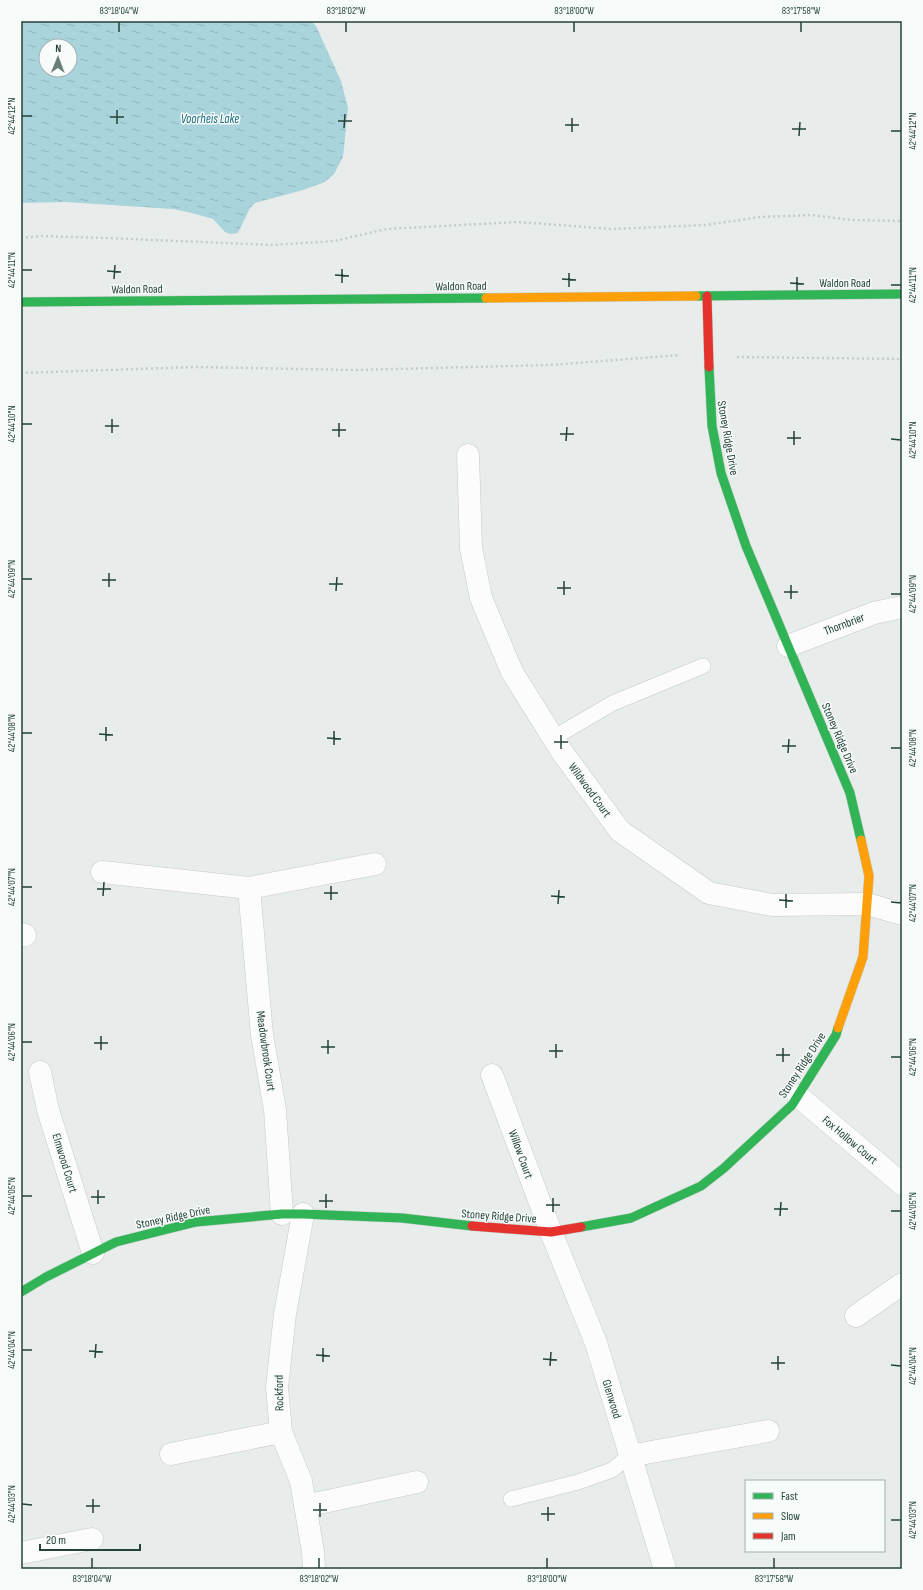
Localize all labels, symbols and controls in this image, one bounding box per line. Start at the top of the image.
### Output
text: 83°18'04"W [100,5,139,17]
text: 83°18'02"W [327,5,366,17]
text: 83°18'00"W [554,5,594,17]
text: 83°17'58"W [782,5,821,17]
north arrow [38,38,78,78]
text: N [55,42,61,55]
text: 42°44'12"N [6,98,18,134]
water label: Voorheis Lake [181,111,239,127]
text: 42°44'12"N [907,113,919,149]
text: 42°44'11"N [6,252,18,288]
text: 42°44'11"N [907,267,919,303]
street label: Waldon Road [819,276,871,291]
street label: Waldon Road [435,279,487,294]
street label: Waldon Road [111,282,163,297]
street label: Stoney Ridge Drive [714,400,741,477]
text: 42°44'10"N [6,405,18,443]
text: 42°44'10"N [907,421,919,459]
text: 42°44'09"N [6,560,18,598]
text: 42°44'09"N [907,575,919,613]
street label: Thornbrier [822,610,867,639]
street label: Stoney Ridge Drive [818,701,861,776]
text: 42°44'08"N [6,714,18,752]
text: 42°44'08"N [907,729,919,767]
street label: Wildwood Court [565,760,615,821]
text: 42°44'07"N [6,868,18,906]
text: 42°44'07"N [907,884,919,922]
street label: Meadowbrook Court [252,1010,279,1092]
text: 42°44'06"N [6,1023,18,1061]
street label: Stoney Ridge Drive [776,1029,829,1101]
text: 42°44'06"N [907,1038,919,1076]
street label: Fox Hollow Court [819,1113,881,1168]
street label: Willow Court [505,1128,536,1181]
street label: Elmwood Court [48,1132,81,1195]
text: 42°44'05"N [6,1177,18,1215]
text: 42°44'05"N [907,1192,919,1230]
street label: Stoney Ridge Drive [135,1202,212,1233]
street label: Stoney Ridge Drive [461,1206,537,1227]
text: 42°44'04"N [6,1331,18,1369]
text: 42°44'04"N [907,1347,919,1385]
street label: Rockford [272,1375,287,1411]
street label: Glenwood [599,1378,625,1420]
legend [745,1480,885,1552]
text: 42°44'03"N [6,1485,18,1523]
text: Fast [781,1489,798,1504]
text: 42°44'03"N [907,1501,919,1539]
text: Slow [781,1509,800,1524]
scale bar [40,1526,140,1552]
text: Jam [780,1529,796,1544]
text: 20 m [46,1533,66,1548]
text: 83°18'04"W [73,1573,112,1585]
text: 83°18'02"W [300,1573,339,1585]
text: 83°18'00"W [527,1573,567,1585]
text: 83°17'58"W [755,1573,794,1585]

